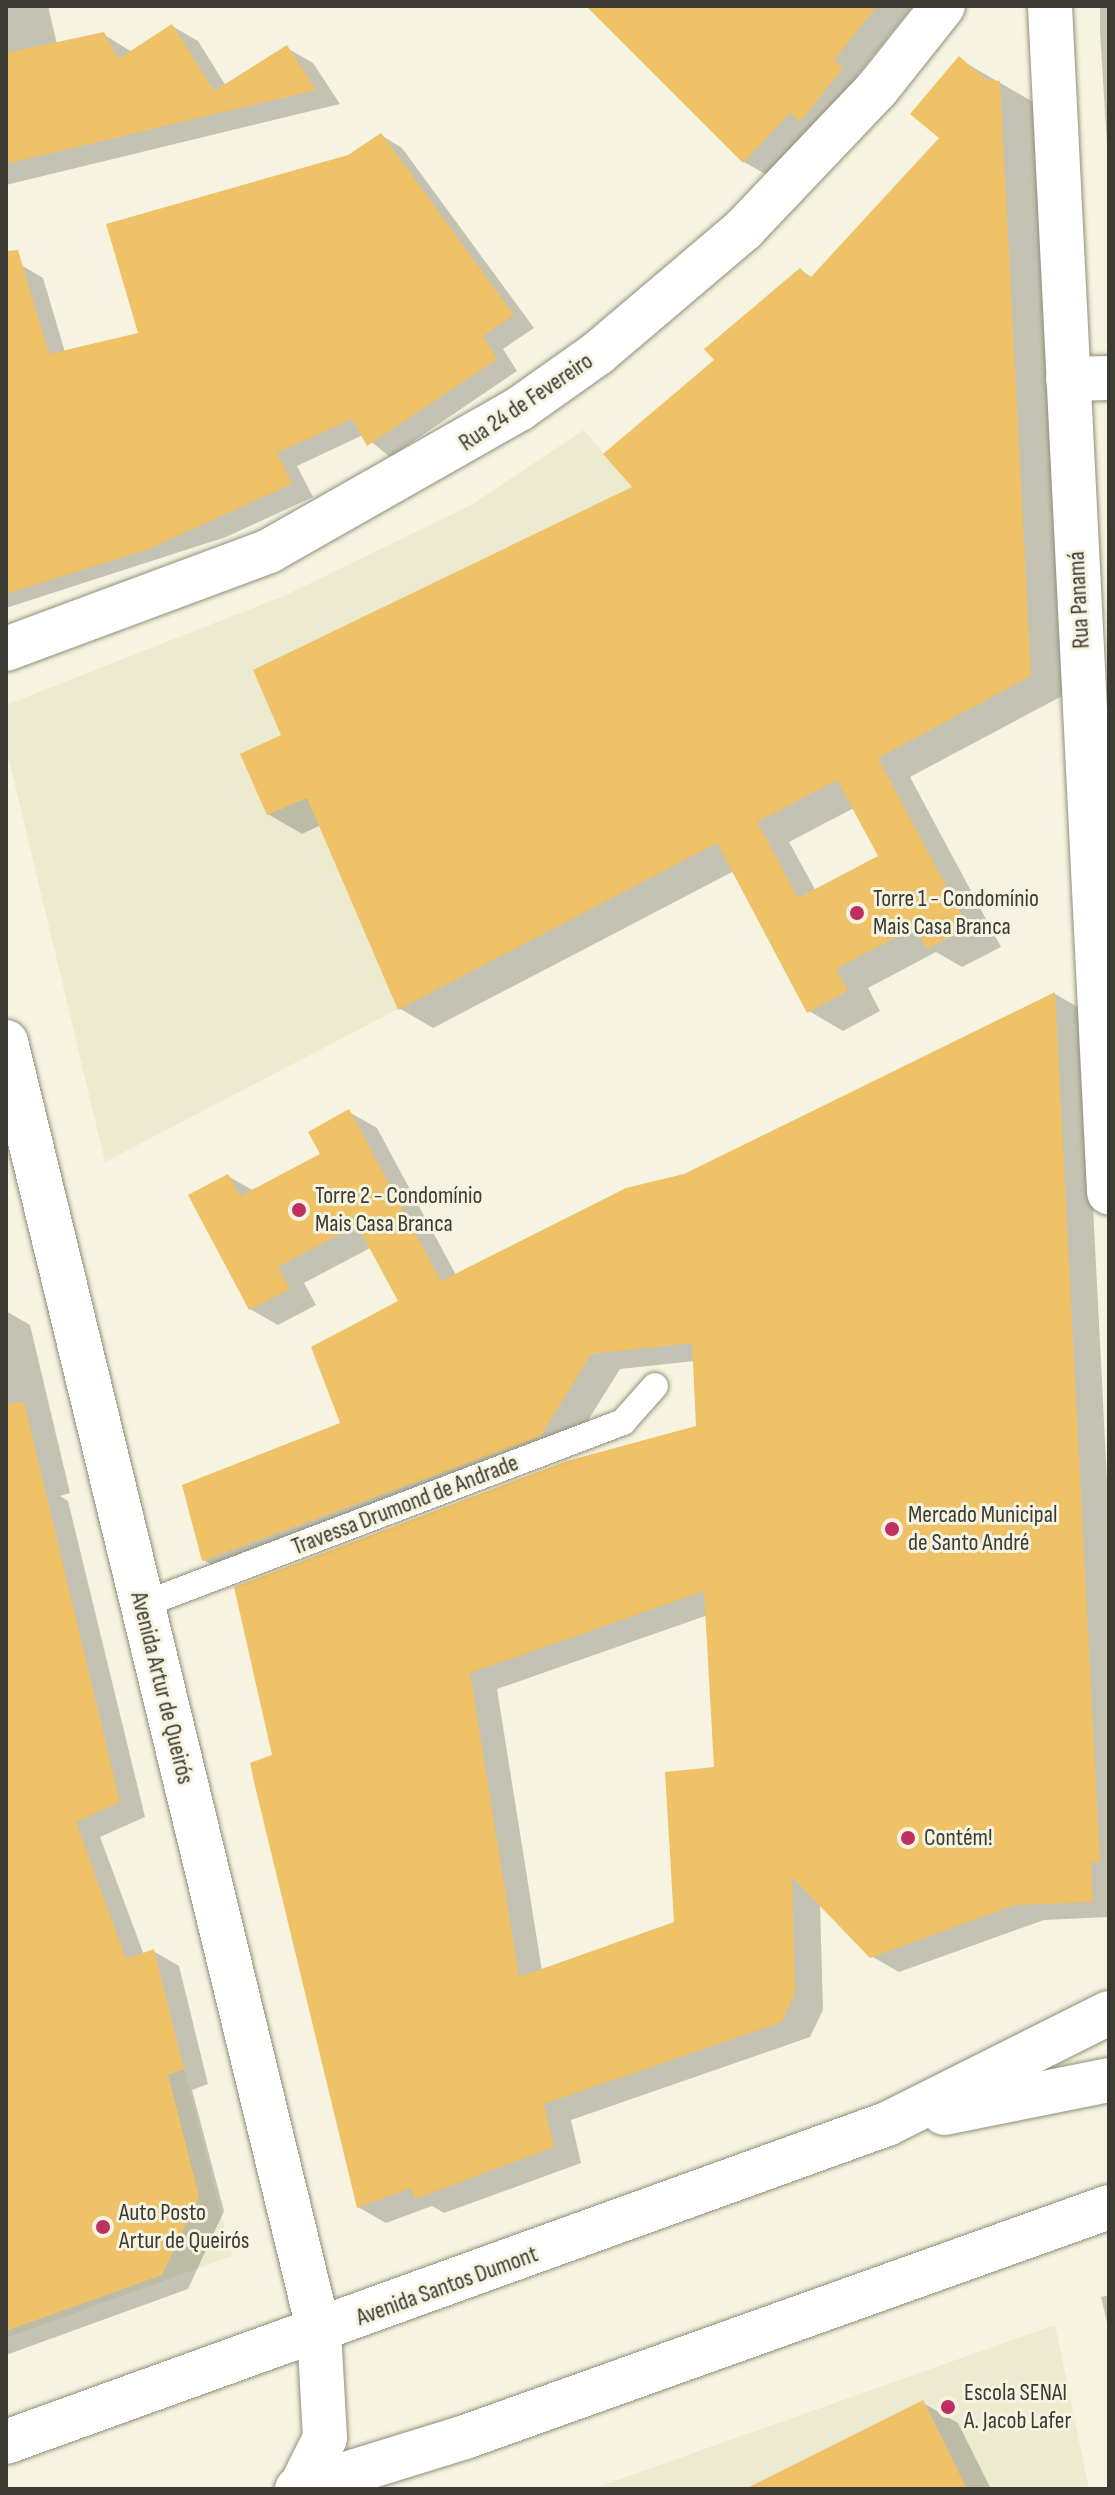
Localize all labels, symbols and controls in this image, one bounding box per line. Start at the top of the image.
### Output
street label: Rua 24 de Fevereiro [454,347,598,457]
street label: Rua Panamá [1062,551,1096,649]
place label: Torre 1 - Condomínio Mais Casa Branca [873,885,1039,941]
marker: Torre 1 - Condomínio Mais Casa Branca [848,904,866,922]
place label: Torre 2 - Condomínio Mais Casa Branca [315,1182,483,1238]
marker: Torre 2 - Condomínio Mais Casa Branca [290,1201,308,1219]
street label: Travessa Drumond de Andrade [288,1449,522,1561]
place label: Mercado Municipal de Santo André [908,1501,1057,1557]
marker: Mercado Municipal de Santo André [883,1520,901,1538]
street label: Avenida Artur de Queirós [124,1589,200,1787]
place label: Contém! [924,1824,993,1852]
marker: Contém! [899,1829,917,1847]
place label: Auto Posto Artur de Queirós [119,2199,249,2255]
marker: Auto Posto Artur de Queirós [94,2218,112,2236]
street label: Avenida Santos Dumont [352,2240,542,2332]
place label: Escola SENAI A. Jacob Lafer [964,2379,1071,2435]
marker: Escola SENAI A. Jacob Lafer [939,2398,957,2416]

